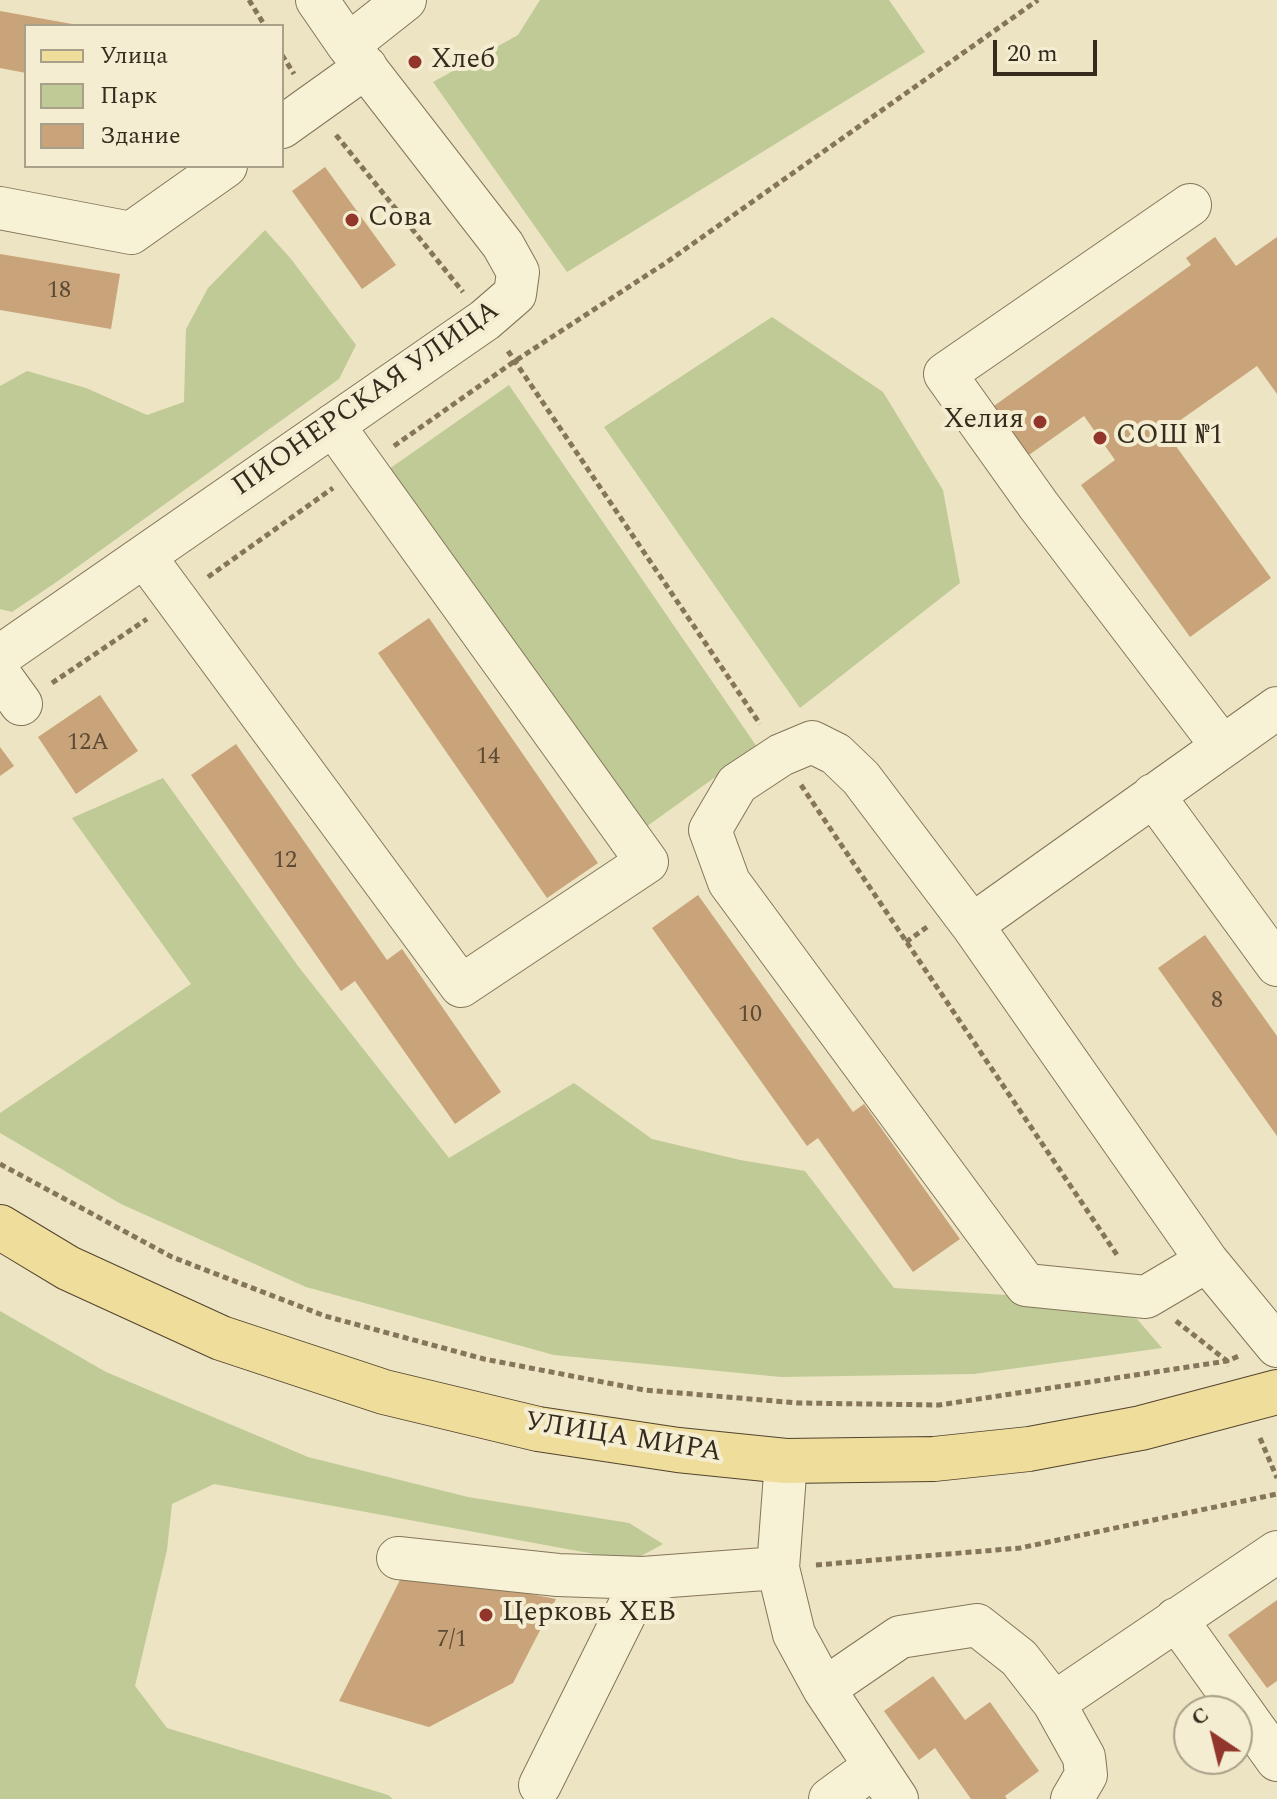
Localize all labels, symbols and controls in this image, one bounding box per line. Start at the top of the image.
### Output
legend [24,24,284,168]
scale bar [997,24,1101,74]
text: 20 m [1007,36,1058,72]
text: Улица [100,38,168,74]
place label: Хлеб [431,45,495,79]
marker: Хлеб [406,53,424,71]
text: Парк [100,78,157,114]
text: Здание [100,118,181,154]
place label: Сова [368,203,432,237]
marker: Сова [343,211,361,229]
house number: 18 [47,278,71,306]
street label: ПИОНЕРСКАЯ УЛИЦА [227,295,507,505]
place label: Хелия [943,405,1024,439]
marker: Хелия [1031,413,1049,431]
place label: СОШ №1 [1116,421,1223,455]
marker: СОШ №1 [1091,429,1109,447]
house number: 12А [67,730,109,758]
house number: 14 [476,744,500,772]
house number: 12 [273,848,297,876]
house number: 8 [1211,988,1223,1016]
house number: 10 [738,1002,762,1030]
street label: УЛИЦА МИРА [522,1407,724,1471]
place label: Церковь ХЕВ [502,1598,676,1632]
marker: Церковь ХЕВ [477,1606,495,1624]
house number: 7/1 [437,1627,467,1655]
north arrow [1173,1695,1253,1775]
text: С [1184,1699,1216,1735]

